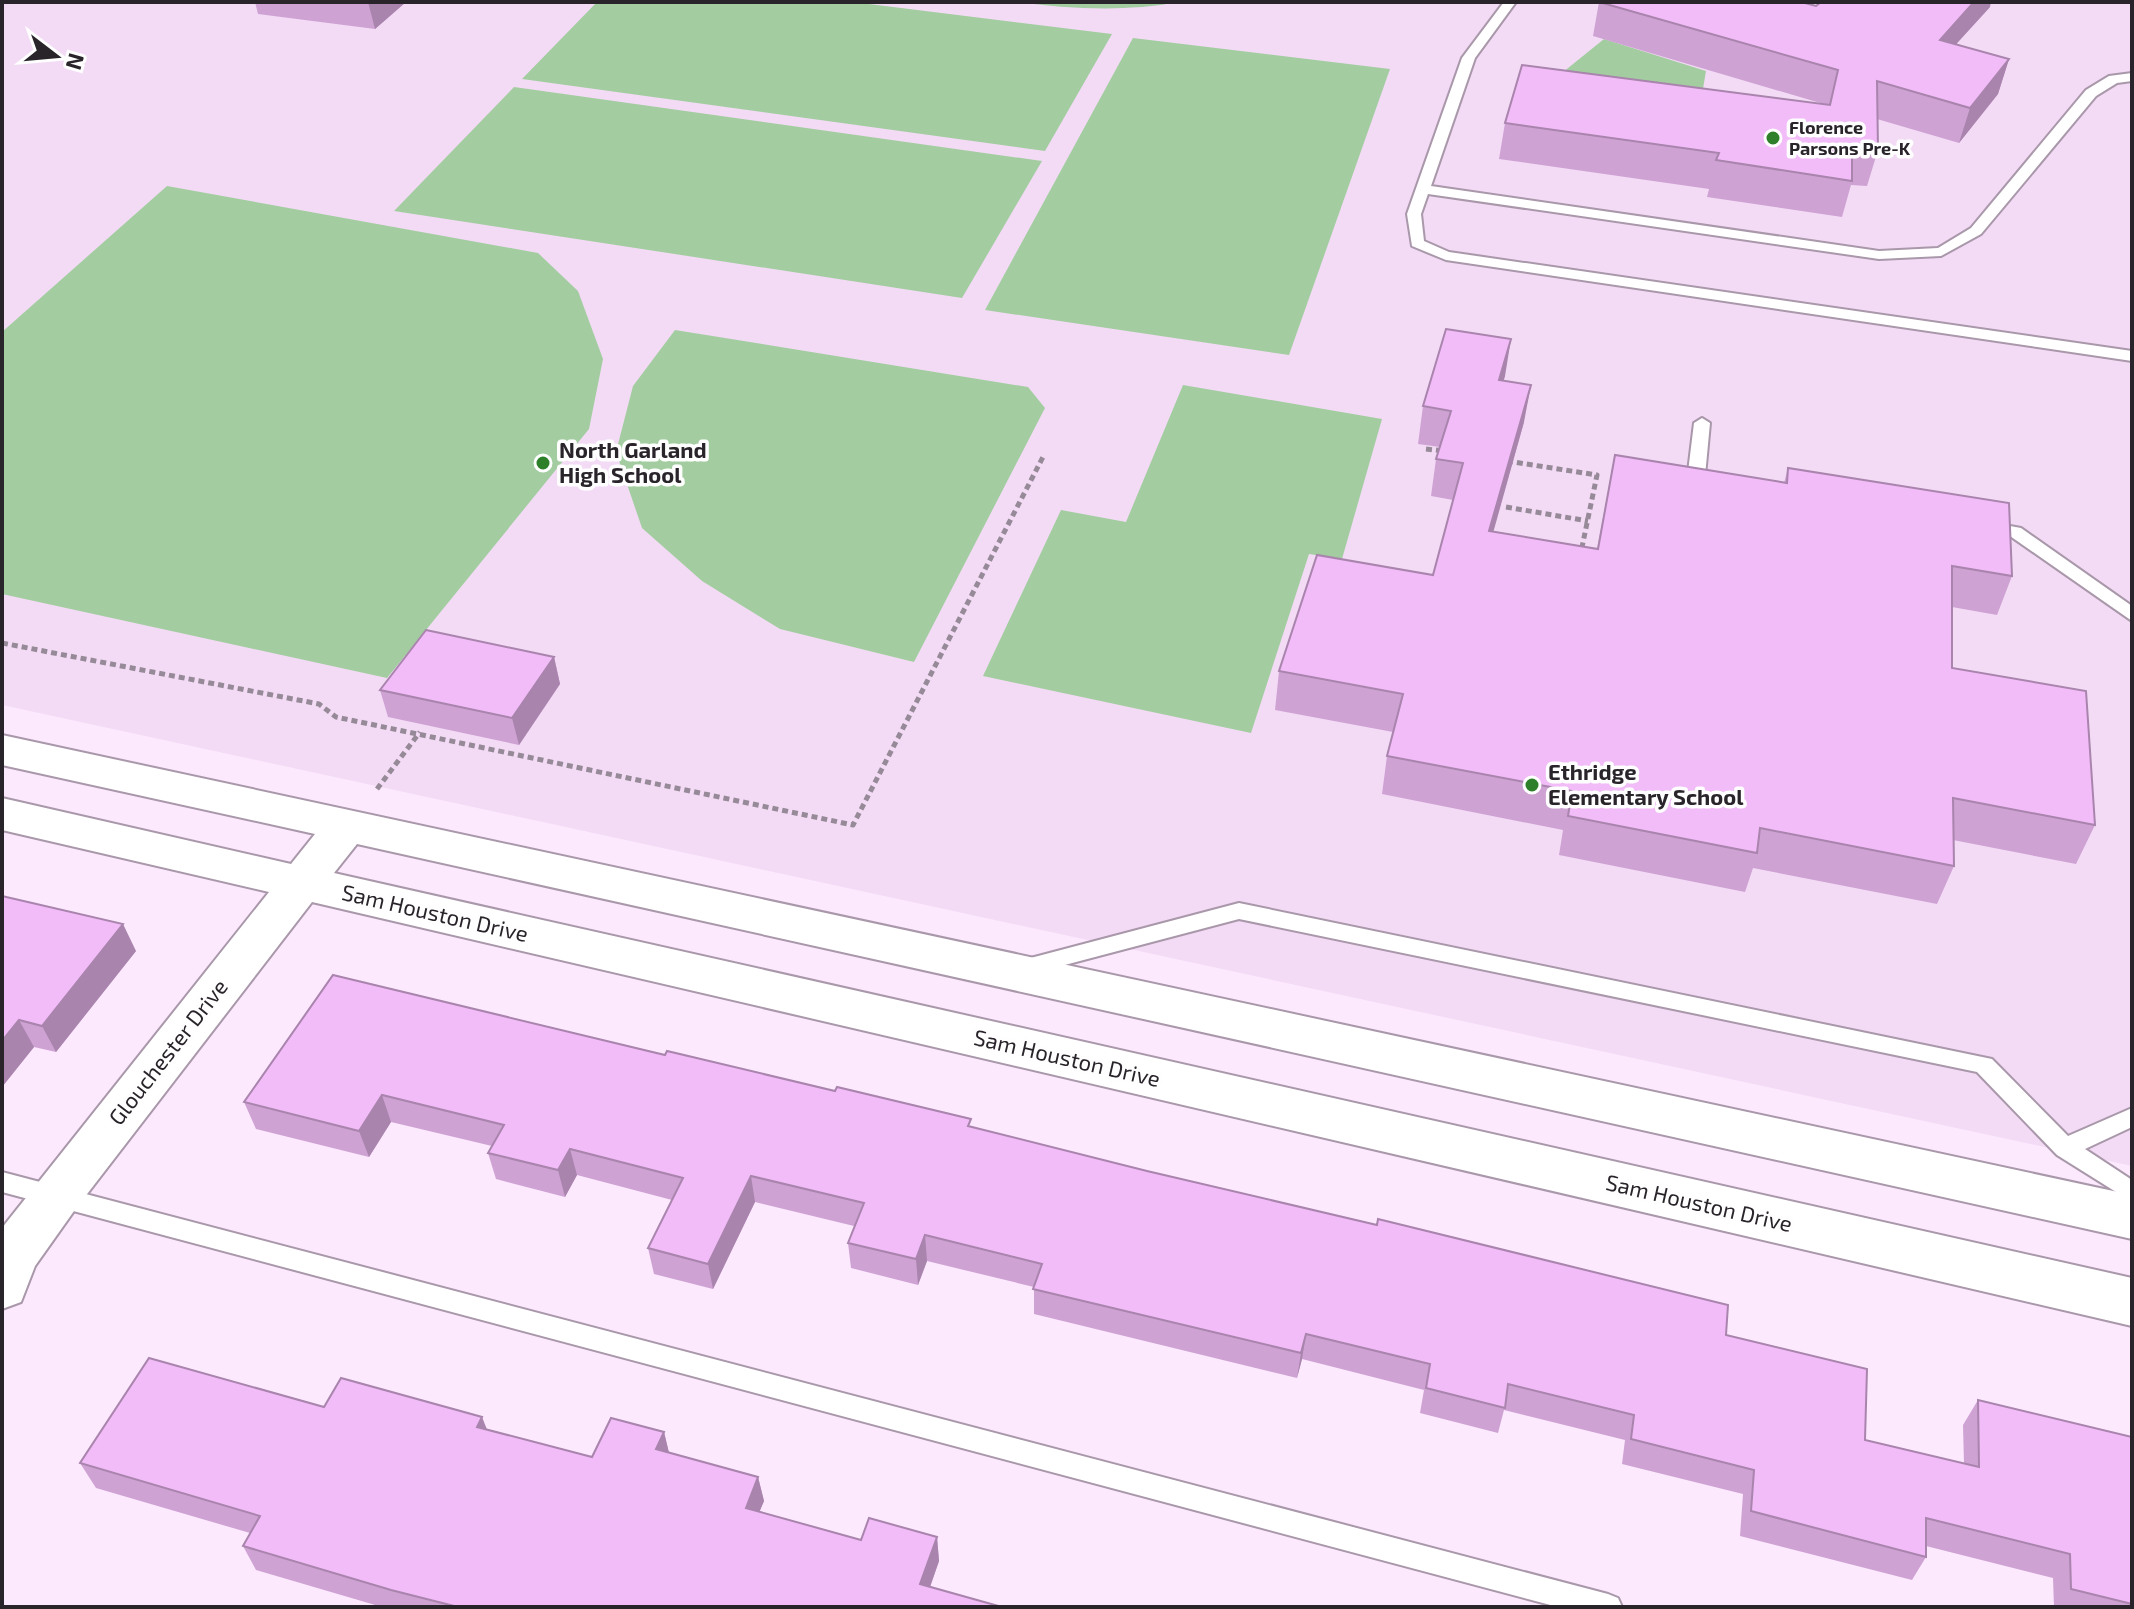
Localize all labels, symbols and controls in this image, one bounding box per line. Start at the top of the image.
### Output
north arrow [16,16,96,96]
text: N [62,51,91,73]
place label: Florence Parsons Pre-K [1789,116,1911,159]
marker: Florence Parsons Pre-K [1764,129,1782,147]
place label: North Garland High School [559,436,707,487]
marker: North Garland High School [534,454,552,472]
place label: Ethridge Elementary School [1548,758,1744,810]
marker: Ethridge Elementary School [1523,776,1541,794]
street label: Sam Houston Drive [340,878,531,946]
street label: Glouchester Drive [102,973,232,1129]
street label: Sam Houston Drive [972,1023,1163,1091]
street label: Sam Houston Drive [1604,1168,1795,1236]

